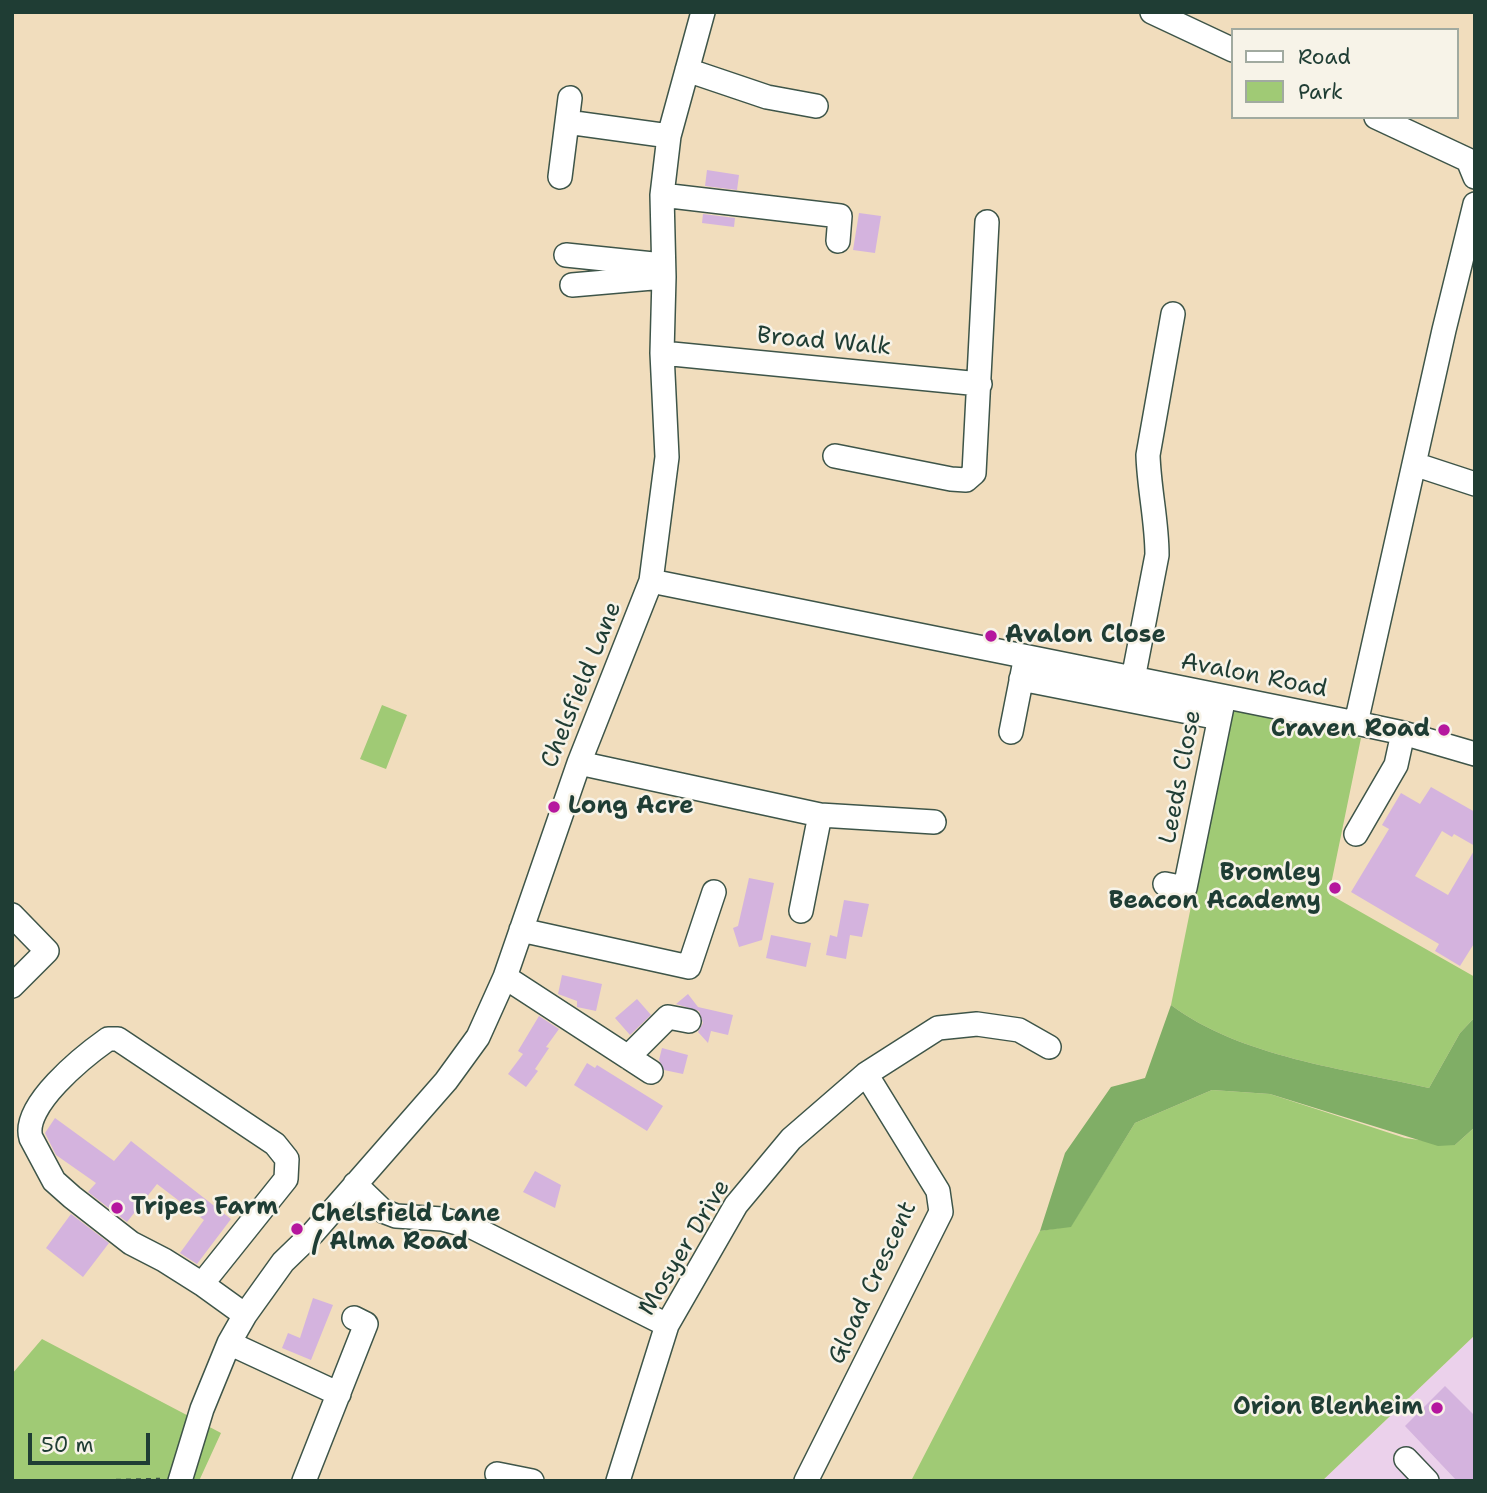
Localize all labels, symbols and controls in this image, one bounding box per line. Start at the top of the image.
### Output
legend [1232,28,1459,119]
text: Road [1298,43,1351,71]
text: Park [1298,78,1343,106]
street label: Broad Walk [756,322,892,362]
street label: Chelsfield Lane [536,598,628,772]
place label: Avalon Close [1005,622,1166,650]
marker: Avalon Close [983,628,999,644]
street label: Avalon Road [1178,648,1330,704]
street label: Leeds Close [1154,708,1208,846]
place label: Craven Road [1271,716,1430,744]
marker: Craven Road [1436,722,1452,738]
place label: Long Acre [568,793,694,821]
marker: Long Acre [546,799,562,815]
place label: Bromley Beacon Academy [1109,860,1321,916]
marker: Bromley Beacon Academy [1327,880,1343,896]
street label: Mosyer Drive [633,1175,737,1321]
place label: Tripes Farm [131,1194,278,1222]
street label: Gload Crescent [823,1197,923,1369]
marker: Tripes Farm [109,1200,125,1216]
place label: Chelsfield Lane / Alma Road [311,1201,500,1257]
marker: Chelsfield Lane / Alma Road [289,1221,305,1237]
place label: Orion Blenheim [1233,1394,1423,1422]
marker: Orion Blenheim [1429,1400,1445,1416]
scale bar [32,1420,154,1464]
text: 50 m [41,1431,94,1459]

